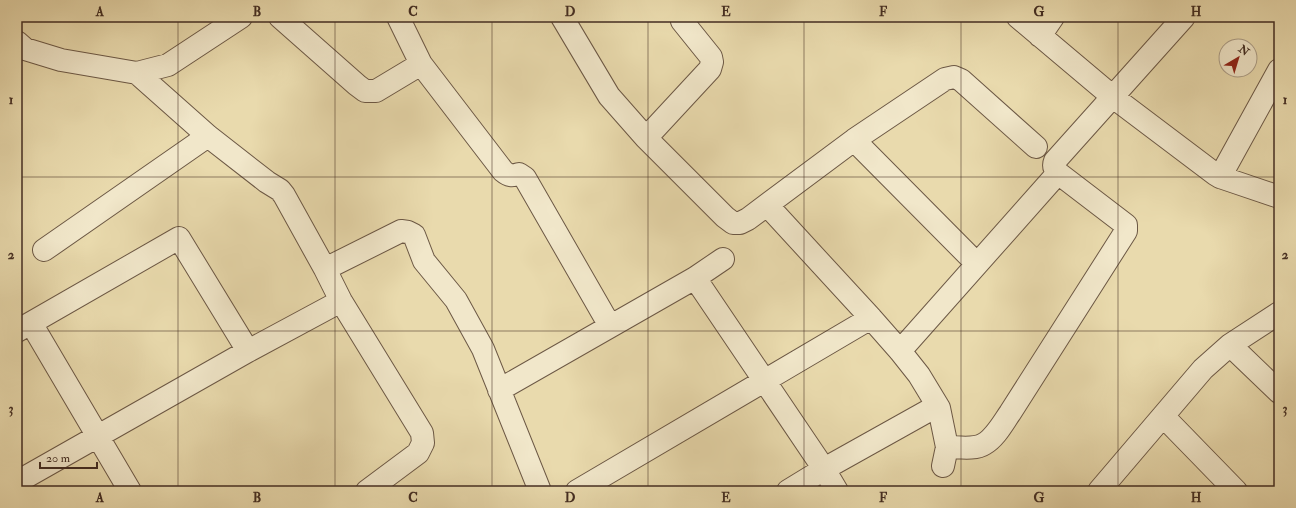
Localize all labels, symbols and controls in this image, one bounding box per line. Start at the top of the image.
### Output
text: A [95,4,105,20]
text: B [253,4,261,20]
text: C [408,4,418,20]
text: D [565,4,576,20]
text: E [721,4,731,20]
text: F [879,4,888,20]
text: G [1034,4,1045,20]
text: H [1191,4,1202,20]
north arrow [1218,38,1258,78]
text: N [1235,42,1253,59]
text: 1 [9,92,14,108]
text: 1 [1283,92,1288,108]
text: 2 [8,247,15,263]
text: 2 [1282,247,1289,263]
text: 3 [9,401,14,417]
text: 3 [1283,401,1288,417]
scale bar [40,444,97,470]
text: 20 m [46,451,71,466]
text: A [95,490,105,506]
text: B [253,490,261,506]
text: C [408,490,418,506]
text: D [565,490,576,506]
text: E [721,490,731,506]
text: F [879,490,888,506]
text: G [1034,490,1045,506]
text: H [1191,490,1202,506]

